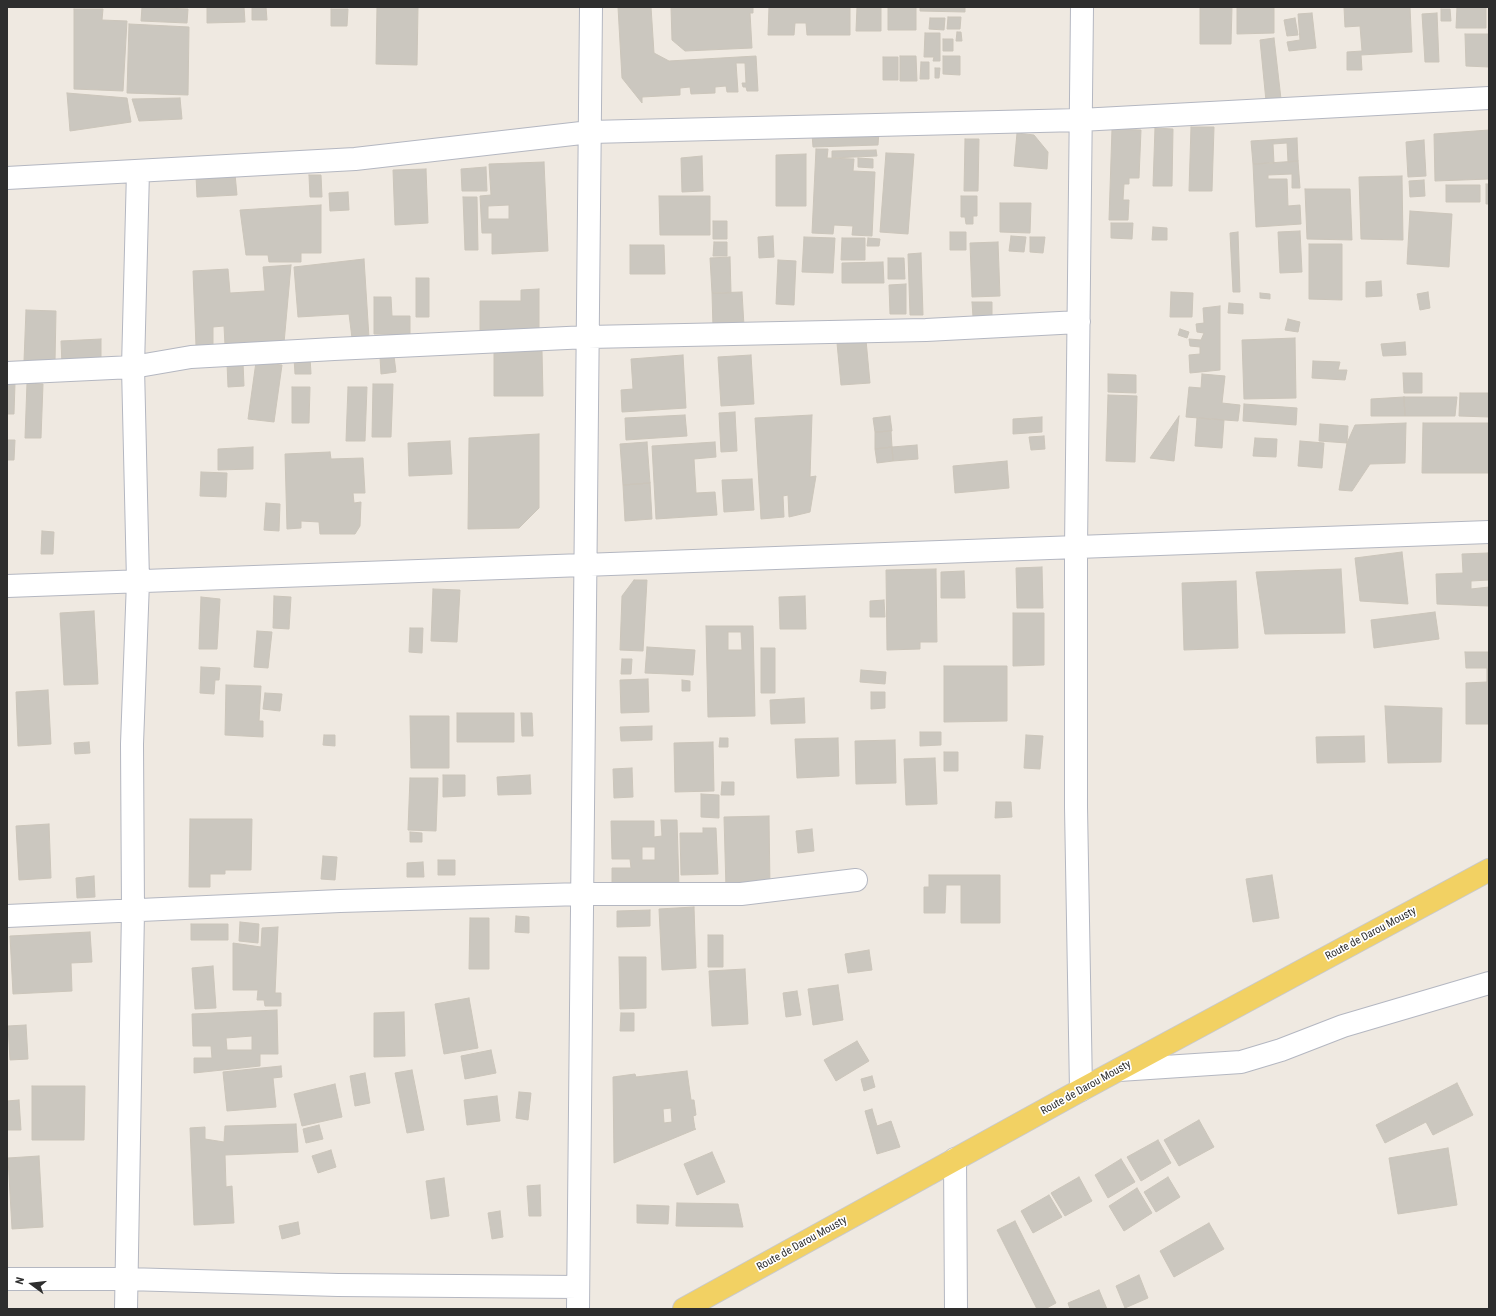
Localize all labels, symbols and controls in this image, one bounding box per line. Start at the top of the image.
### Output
street label: Route de Darou Mousty [1323,904,1419,964]
street label: Route de Darou Mousty [1039,1058,1133,1118]
street label: Route de Darou Mousty [755,1214,849,1274]
north arrow [12,1264,52,1304]
text: N [13,1276,27,1286]

